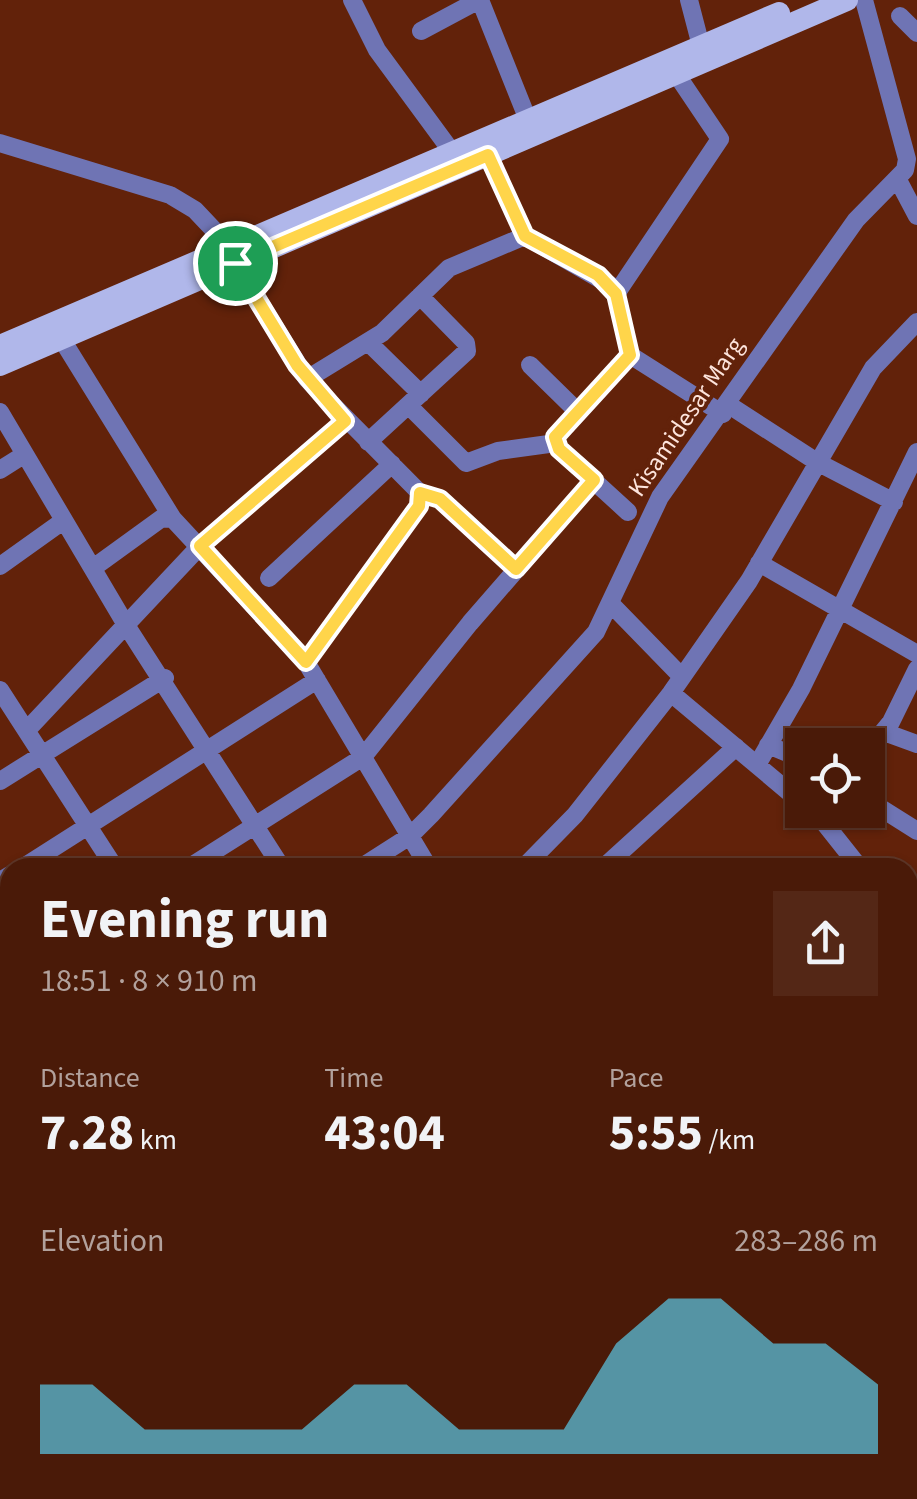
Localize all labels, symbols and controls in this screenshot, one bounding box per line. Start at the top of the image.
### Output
pin [193,221,278,306]
icon: arrive [208,236,263,291]
street label: Kisamidesar Marg [619,330,753,504]
map controls [785,728,885,828]
button: locate [785,728,885,828]
text: Evening run [40,881,329,959]
button: share [773,891,878,996]
text: 18:51 · 8 × 910 m [40,958,258,1004]
text: Distance [40,1058,140,1098]
text: Time [324,1058,383,1098]
text: Pace [609,1058,664,1098]
text: 7.28 [40,1098,134,1169]
text: 43:04 [324,1098,445,1169]
text: 5:55 [609,1098,703,1169]
text: km [134,1120,177,1160]
text: /km [703,1120,755,1160]
text: Elevation [40,1218,165,1264]
text: 283–286 m [734,1218,878,1264]

